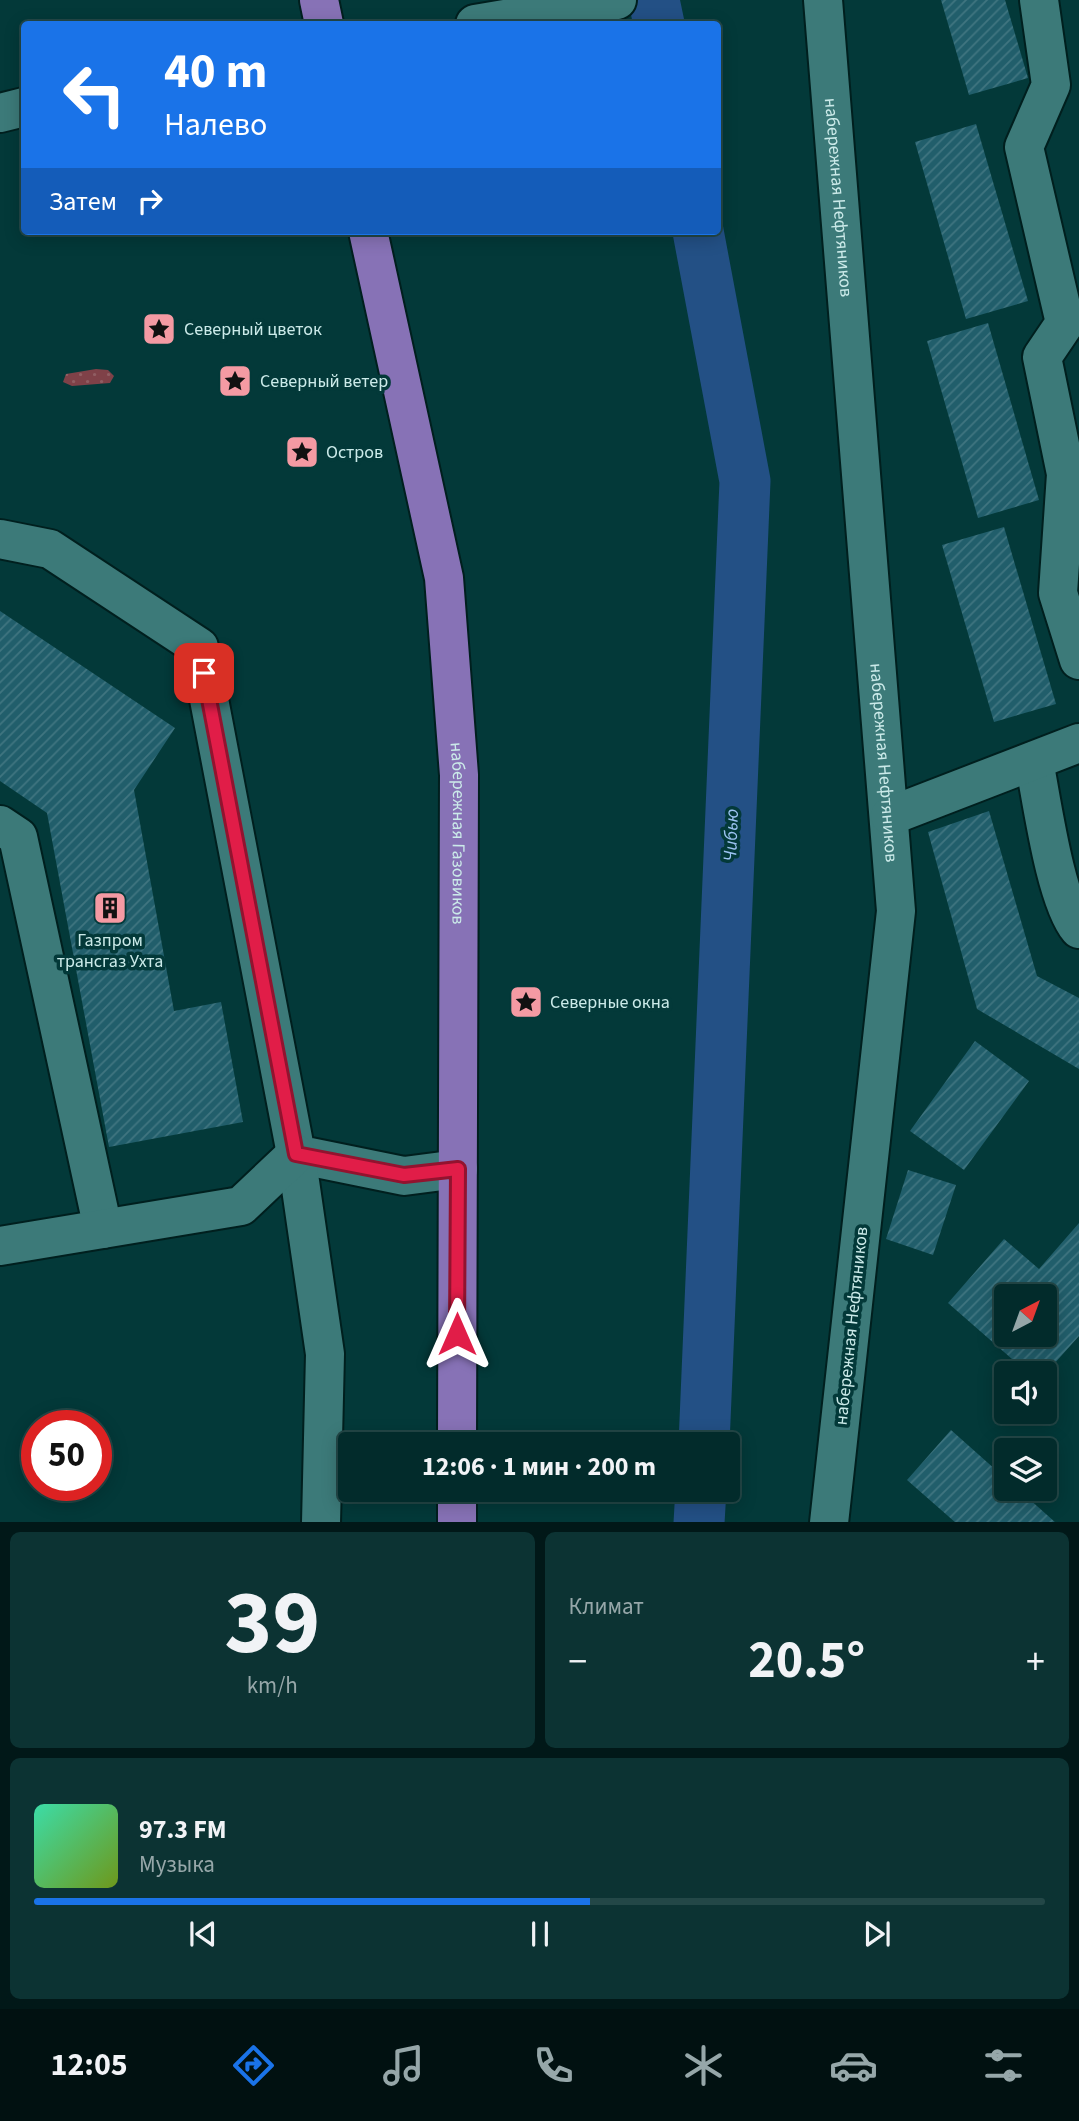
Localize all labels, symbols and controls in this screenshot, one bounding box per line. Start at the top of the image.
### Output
text: 40 m [164,37,268,107]
icon: left [49,49,140,140]
street label: набережная Нефтяников [818,97,859,298]
text: Налево [164,102,267,148]
icon: right [131,182,169,220]
text: Затем [49,183,117,220]
place icon: Северный цветок [140,310,178,348]
place label: Северный цветок [184,317,322,342]
place icon: Северный ветер [216,362,254,400]
place label: Северный ветер [260,369,388,394]
place icon: Остров [283,433,321,471]
place label: Остров [326,440,383,465]
pin [174,643,234,703]
icon: arrive [185,654,223,692]
street label: набережная Нефтяников [863,662,904,863]
street label: набережная Газовиков [444,741,471,924]
water label: Чибью [717,808,746,862]
building icon: Газпром трансгаз Ухта [91,889,129,927]
place label: Газпром трансгаз Ухта [57,928,163,974]
place icon: Северные окна [507,983,545,1021]
place label: Северные окна [550,990,670,1015]
street label: набережная Нефтяников [829,1226,874,1427]
north arrow [994,1284,1057,1348]
map controls [994,1284,1057,1501]
position arrow [420,1297,494,1371]
button: sound [994,1361,1057,1424]
speed limit sign: 50 [21,1410,112,1501]
button: layers [994,1438,1057,1501]
text: 12:06 · 1 мин · 200 m [422,1448,656,1485]
text: 39 [224,1559,320,1688]
text: Климат [569,1590,644,1623]
text: 20.5° [748,1624,865,1698]
text: − [569,1635,587,1689]
text: + [1026,1635,1045,1689]
text: km/h [247,1669,298,1702]
text: 97.3 FM [139,1811,227,1848]
text: Музыка [139,1848,215,1881]
icon: previous [184,1915,222,1953]
icon: pause [521,1915,559,1953]
icon: next [858,1915,896,1953]
icon: directions [229,2041,278,2090]
icon: music [379,2041,428,2090]
icon: phone [529,2041,578,2090]
icon: climate [679,2041,728,2090]
icon: car [829,2041,878,2090]
icon: filters [979,2041,1028,2090]
text: 12:05 [51,2042,128,2088]

